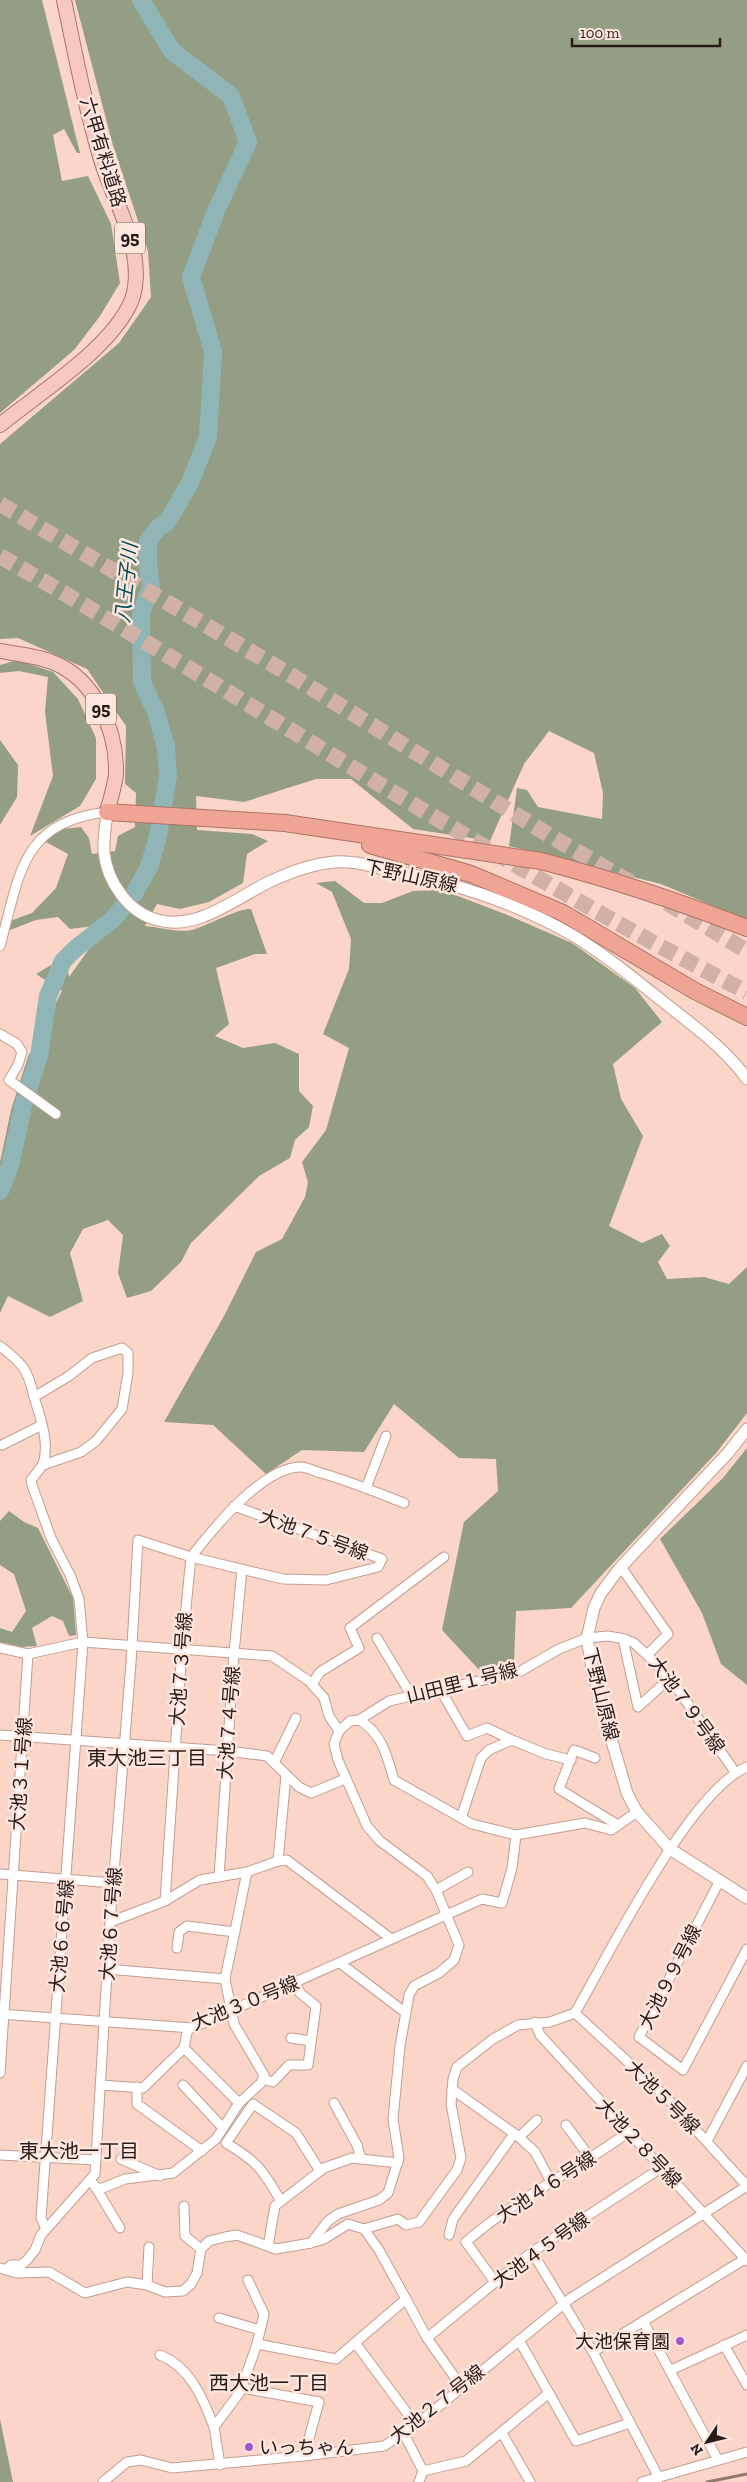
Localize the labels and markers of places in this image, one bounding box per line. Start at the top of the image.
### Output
place label: 大池保育園 [575,2330,670,2353]
marker: 大池保育園 [674,2335,686,2347]
place label: いっちゃん [259,2436,354,2459]
marker: いっちゃん [243,2441,255,2453]

